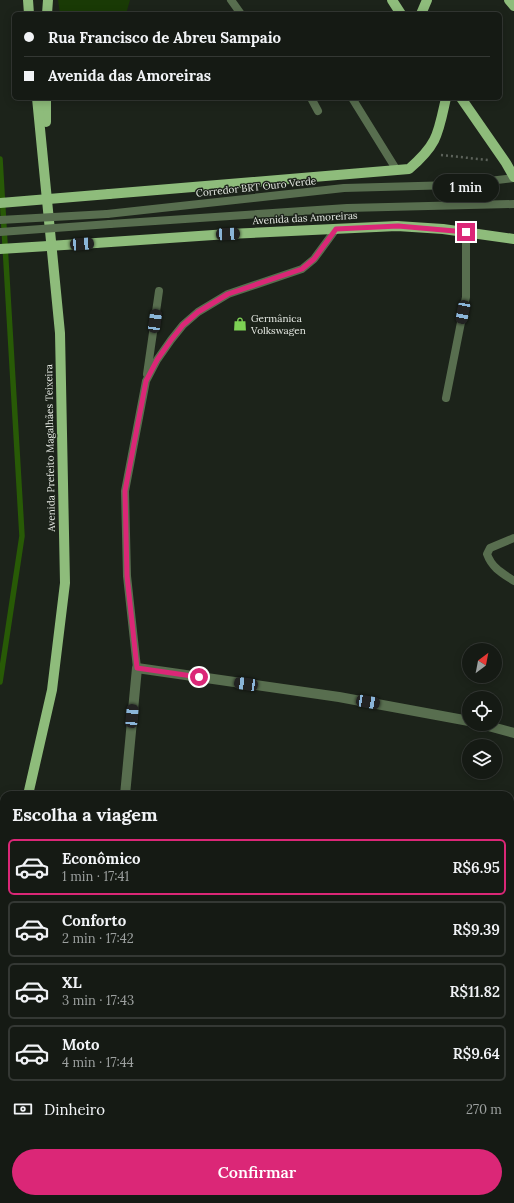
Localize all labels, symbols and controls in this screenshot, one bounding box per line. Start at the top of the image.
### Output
text: Rua Francisco de Abreu Sampaio [48,28,281,47]
text: Avenida das Amoreiras [48,66,211,85]
street label: Corredor BRT Ouro Verde [195,174,317,200]
callout: 1 min [433,174,499,202]
text: 1 min [450,179,482,196]
street label: Avenida das Amoreiras [251,209,358,227]
route end [457,223,475,241]
car [216,227,240,241]
car [70,237,94,251]
car [455,299,471,325]
car [147,308,163,334]
place label: Germânica Volkswagen [250,312,306,337]
shop icon: Germânica Volkswagen [232,316,248,332]
street label: Avenida Prefeito Magalhães Teixeira [42,364,58,533]
north arrow [462,643,502,683]
map controls [462,643,502,779]
route start [190,668,208,686]
car [233,676,259,692]
button: locate [462,691,502,731]
car [355,694,381,710]
car [125,704,139,728]
button: layers [462,739,502,779]
text: Escolha a viagem [12,803,158,826]
icon: car [14,849,50,885]
text: Econômico [62,849,141,868]
text: R$6.95 [452,858,500,877]
text: 1 min · 17:41 [62,868,129,885]
icon: car [14,911,50,947]
text: Conforto [62,911,126,930]
text: R$9.39 [452,920,500,939]
text: 2 min · 17:42 [62,930,134,947]
icon: car [14,973,50,1009]
text: XL [62,973,82,992]
text: R$11.82 [450,982,500,1001]
text: 3 min · 17:43 [62,992,134,1009]
icon: car [14,1035,50,1071]
text: Moto [62,1035,99,1054]
text: R$9.64 [453,1044,500,1063]
text: 4 min · 17:44 [62,1054,134,1071]
icon: cash [12,1098,34,1120]
text: Dinheiro [44,1100,105,1119]
text: 270 m [466,1101,502,1118]
button: Confirmar [12,1149,502,1195]

